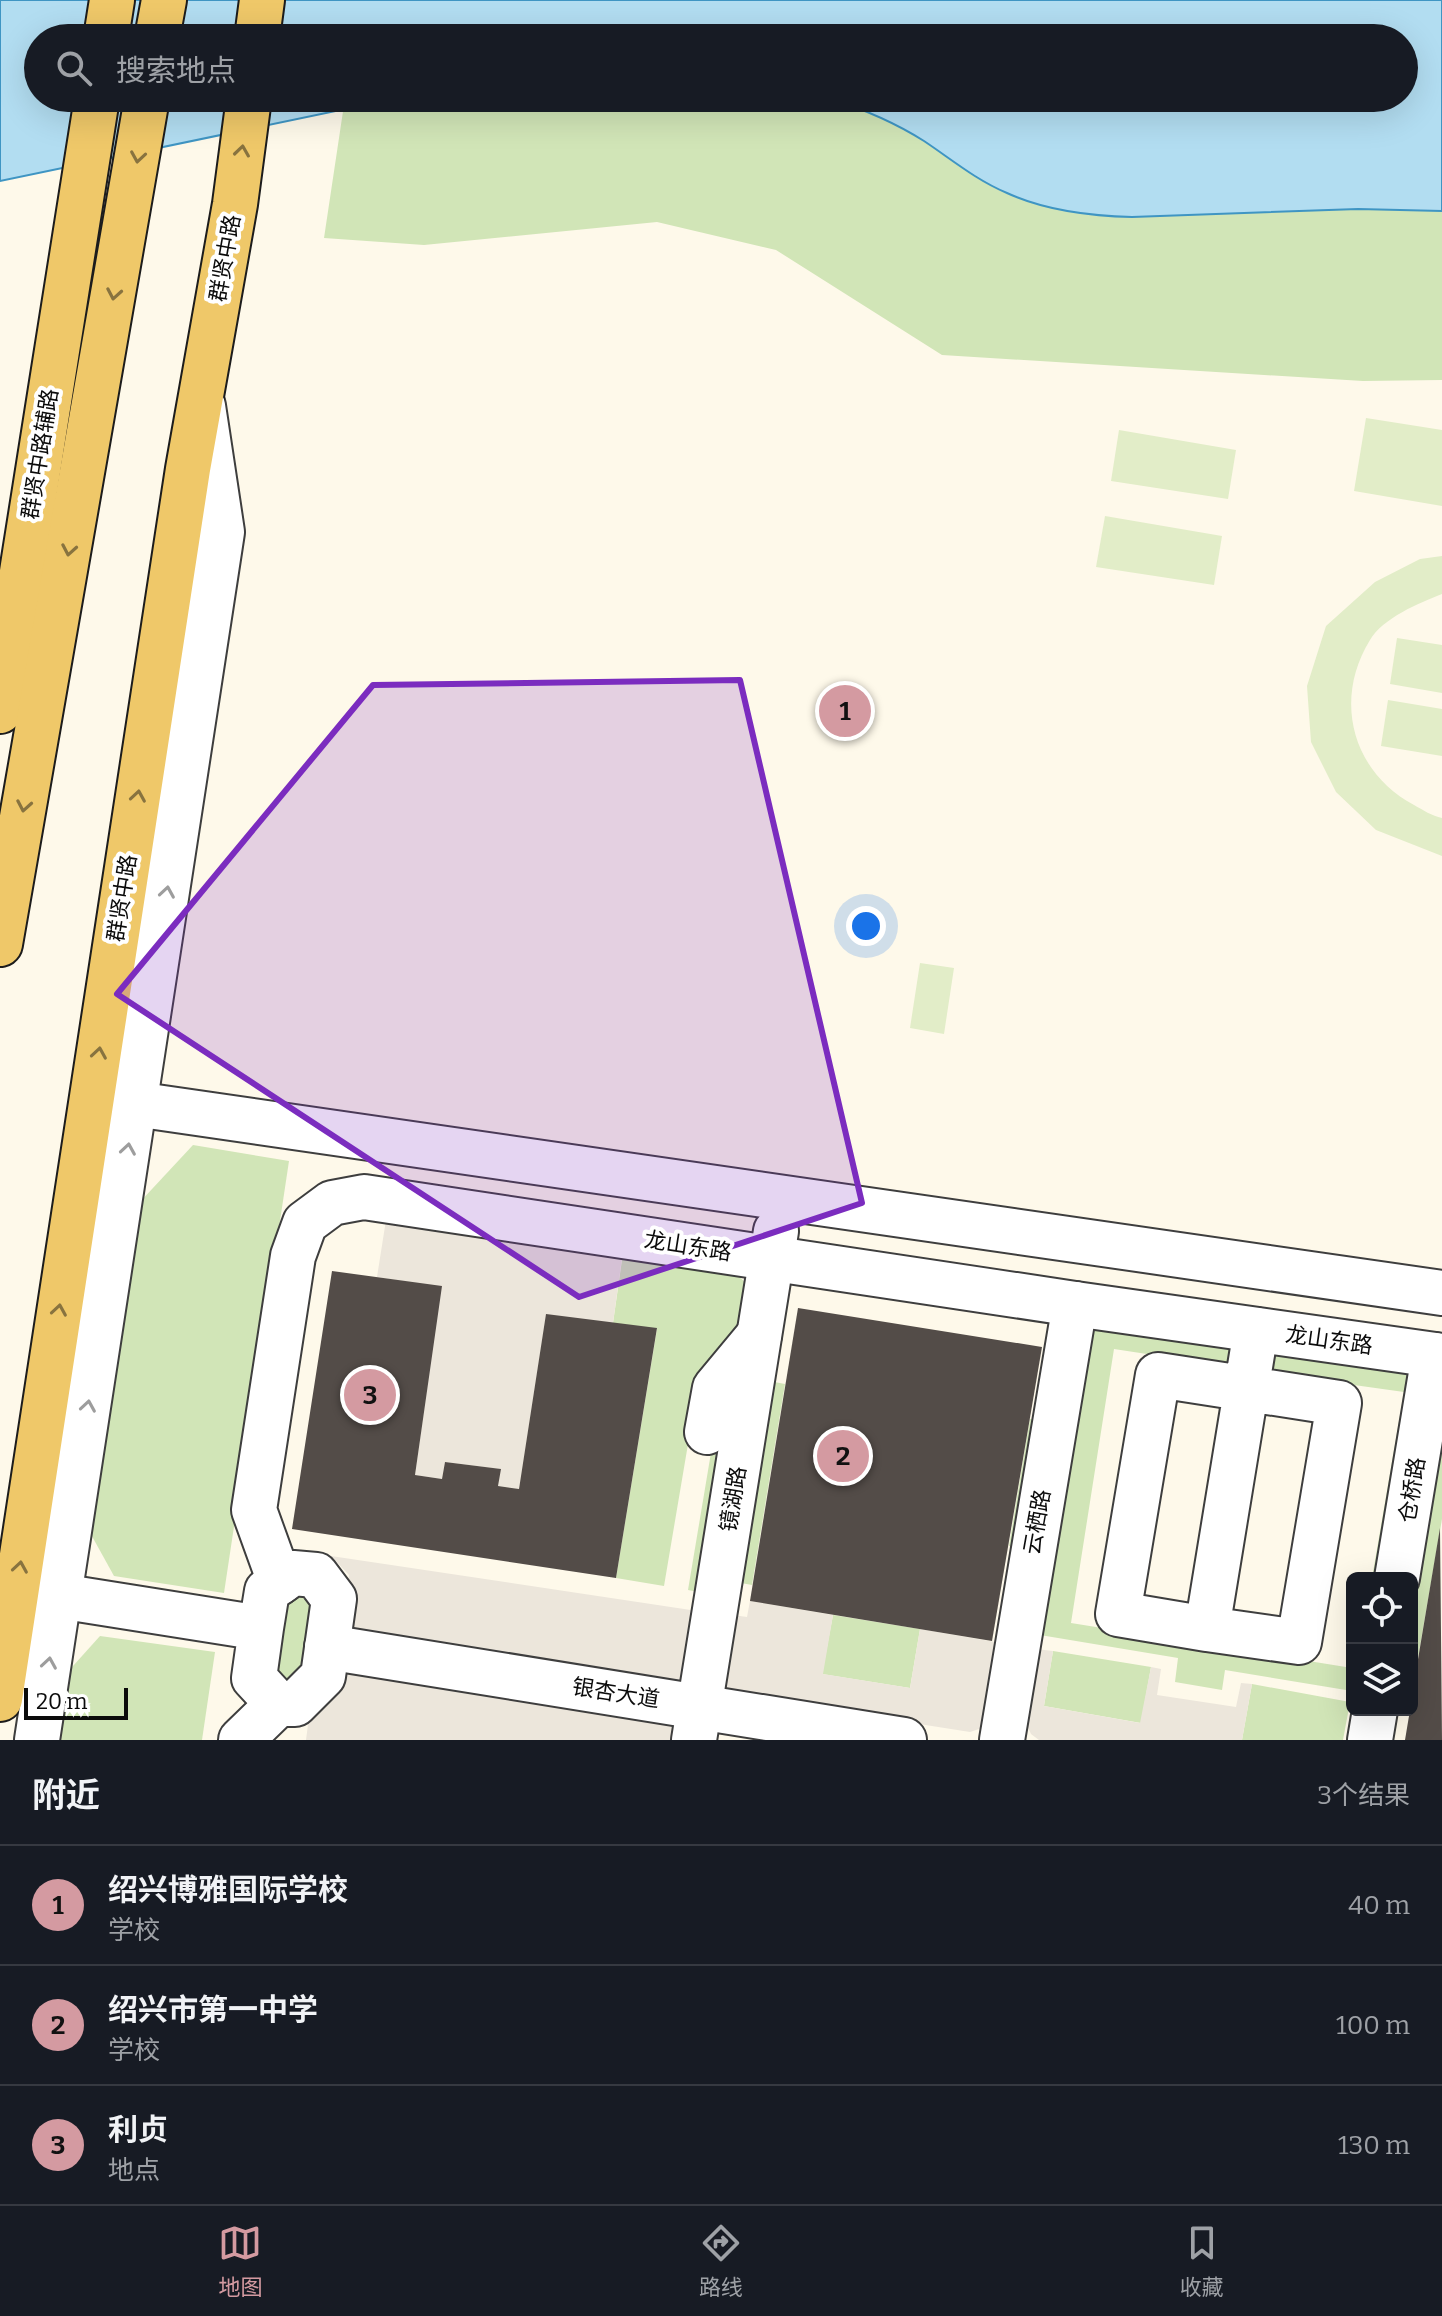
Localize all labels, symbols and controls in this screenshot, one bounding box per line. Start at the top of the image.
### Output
search box [24,24,1418,112]
icon: search [52,46,96,90]
text: 搜索地点 [116,53,236,89]
one-way arrow [233,144,250,157]
one-way arrow [130,151,147,164]
street label: 群贤中路 [204,212,246,304]
one-way arrow [107,287,124,300]
street label: 群贤中路辅路 [16,387,64,521]
one-way arrow [62,543,79,556]
pin: 1 [819,681,871,741]
one-way arrow [129,789,146,802]
one-way arrow [17,799,34,812]
street label: 群贤中路 [102,852,142,944]
one-way arrow [158,885,175,899]
your location [846,906,886,946]
one-way arrow [90,1046,107,1059]
one-way arrow [119,1142,136,1156]
street label: 龙山东路 [642,1226,734,1266]
one-way arrow [50,1303,67,1316]
street label: 龙山东路 [1284,1321,1374,1359]
pin: 3 [344,1365,396,1425]
one-way arrow [79,1399,96,1413]
pin: 2 [817,1426,869,1486]
street label: 仓桥路 [1394,1455,1430,1525]
street label: 镜湖路 [715,1464,751,1534]
street label: 云栖路 [1018,1487,1056,1557]
one-way arrow [11,1560,28,1573]
map controls [1346,1572,1418,1716]
button: locate [1346,1572,1418,1644]
button: layers [1346,1644,1418,1716]
one-way arrow [40,1656,57,1670]
street label: 银杏大道 [570,1673,662,1713]
scale bar [24,1684,128,1720]
text: 20 m [36,1688,87,1715]
text: 附近 [32,1775,100,1816]
text: 3个结果 [1317,1780,1410,1811]
text: 绍兴博雅国际学校 [108,1872,348,1908]
text: 1 [52,1890,64,1921]
text: 40 m [1348,1890,1410,1921]
text: 学校 [108,1915,160,1946]
text: 绍兴市第一中学 [108,1992,318,2028]
text: 2 [51,2010,65,2041]
text: 100 m [1336,2010,1410,2041]
text: 学校 [108,2035,160,2066]
text: 利贞 [108,2112,168,2148]
text: 3 [51,2130,65,2161]
text: 130 m [1338,2130,1410,2161]
text: 地点 [108,2155,160,2186]
tab: 地图 [218,2221,262,2301]
tab: 路线 [699,2221,743,2301]
tab: 收藏 [1180,2221,1224,2301]

